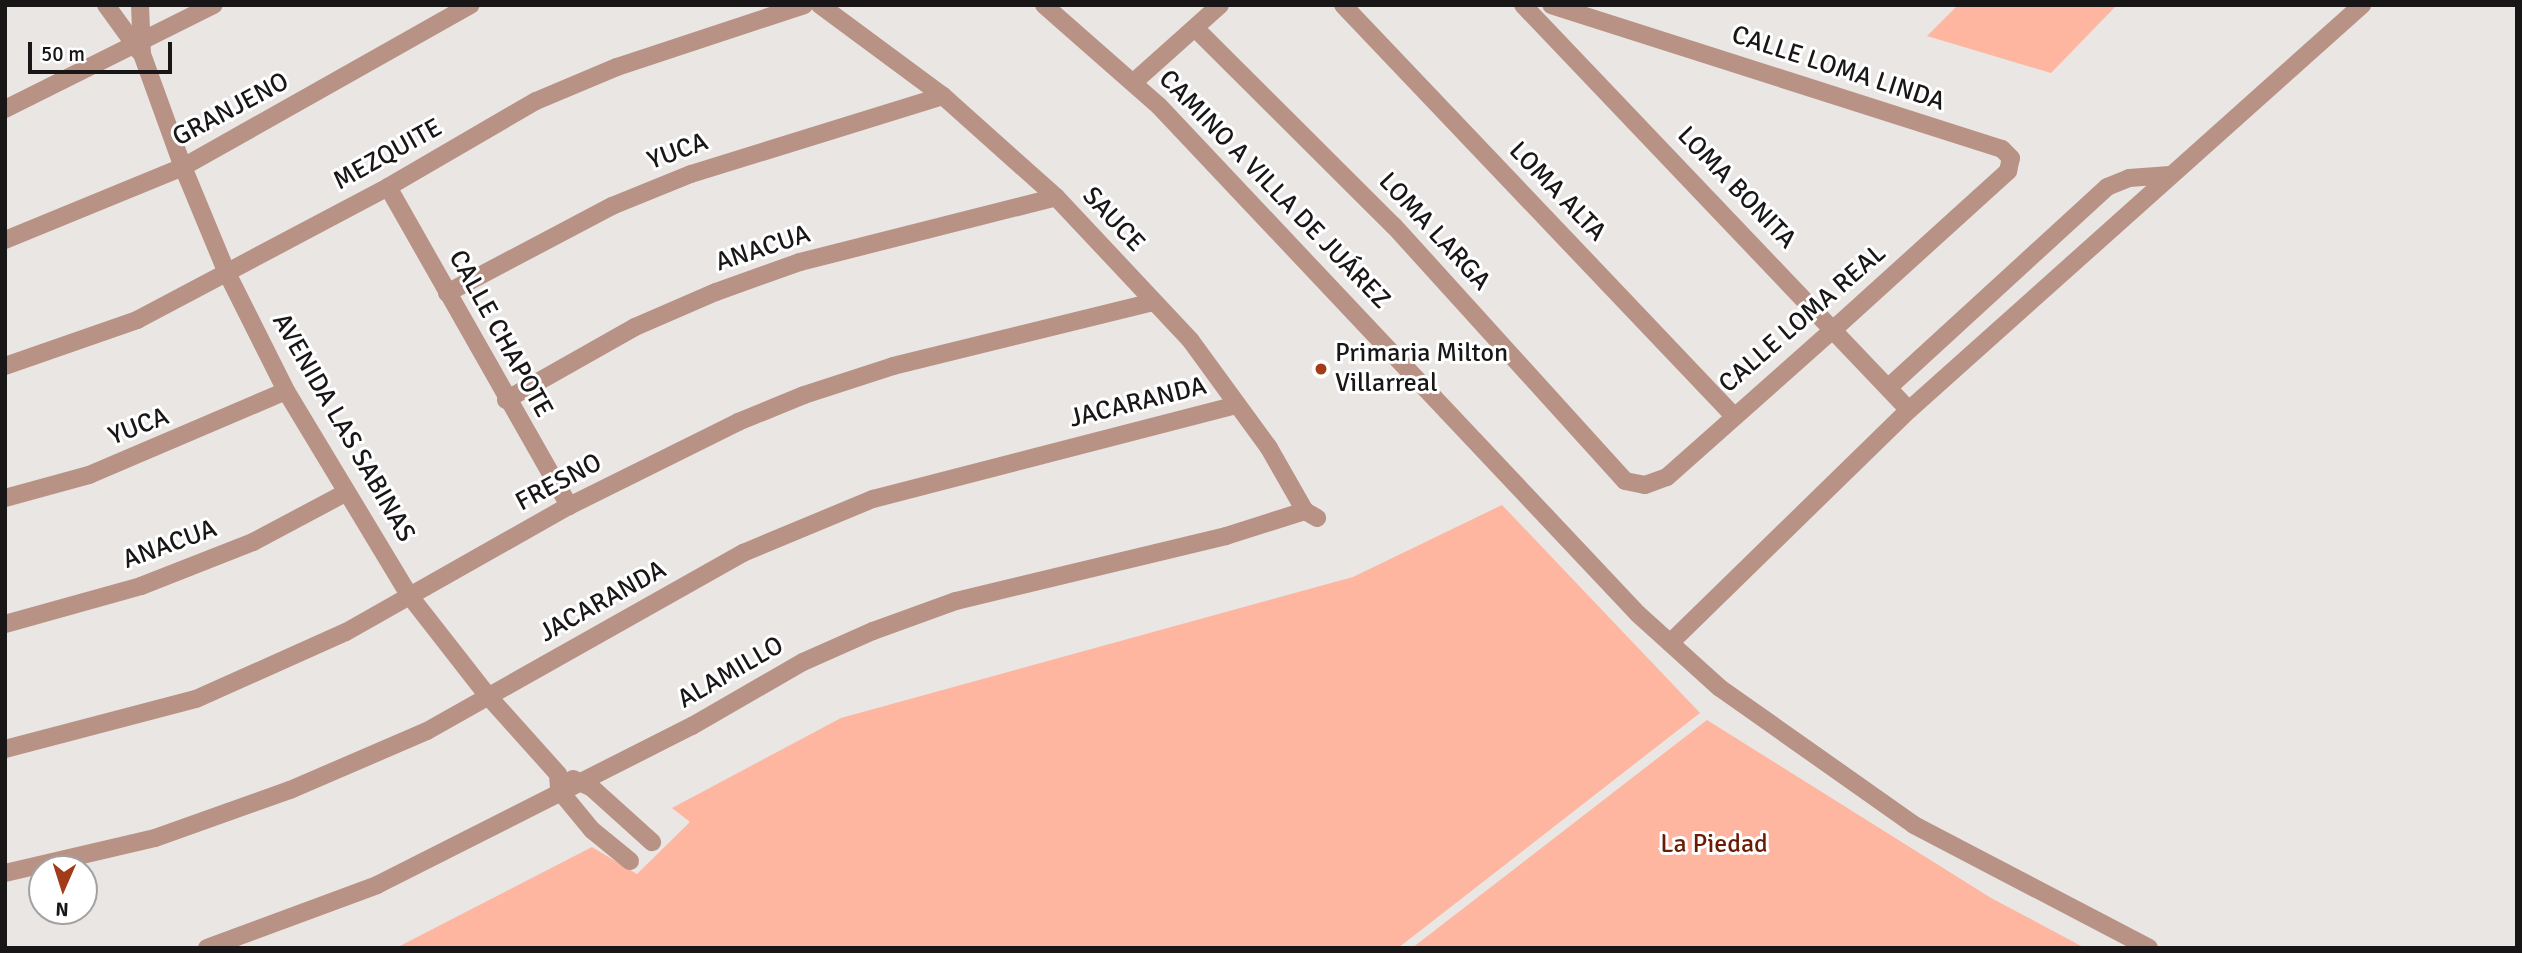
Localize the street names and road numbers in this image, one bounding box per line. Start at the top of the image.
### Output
street label: CALLE LOMA LINDA [1727,20,1949,118]
street label: CAMINO A VILLA DE JUÁREZ [1152,64,1396,316]
street label: GRANJENO [168,66,294,154]
street label: MEZQUITE [328,112,448,198]
street label: LOMA BONITA [1670,120,1802,256]
street label: YUCA [644,127,712,177]
street label: LOMA ALTA [1502,136,1612,248]
street label: LOMA LARGA [1372,167,1496,297]
street label: SAUCE [1075,181,1151,259]
street label: ANACUA [712,219,814,279]
street label: CALLE LOMA REAL [1713,238,1893,400]
street label: CALLE CHAPOTE [441,245,559,423]
street label: AVENIDA LAS SABINAS [265,308,421,548]
street label: JACARANDA [1066,371,1210,435]
street label: YUCA [105,401,173,453]
street label: FRESNO [511,447,607,519]
street label: ANACUA [119,514,221,576]
street label: JACARANDA [534,554,672,650]
street label: ALAMILLO [673,630,789,716]

